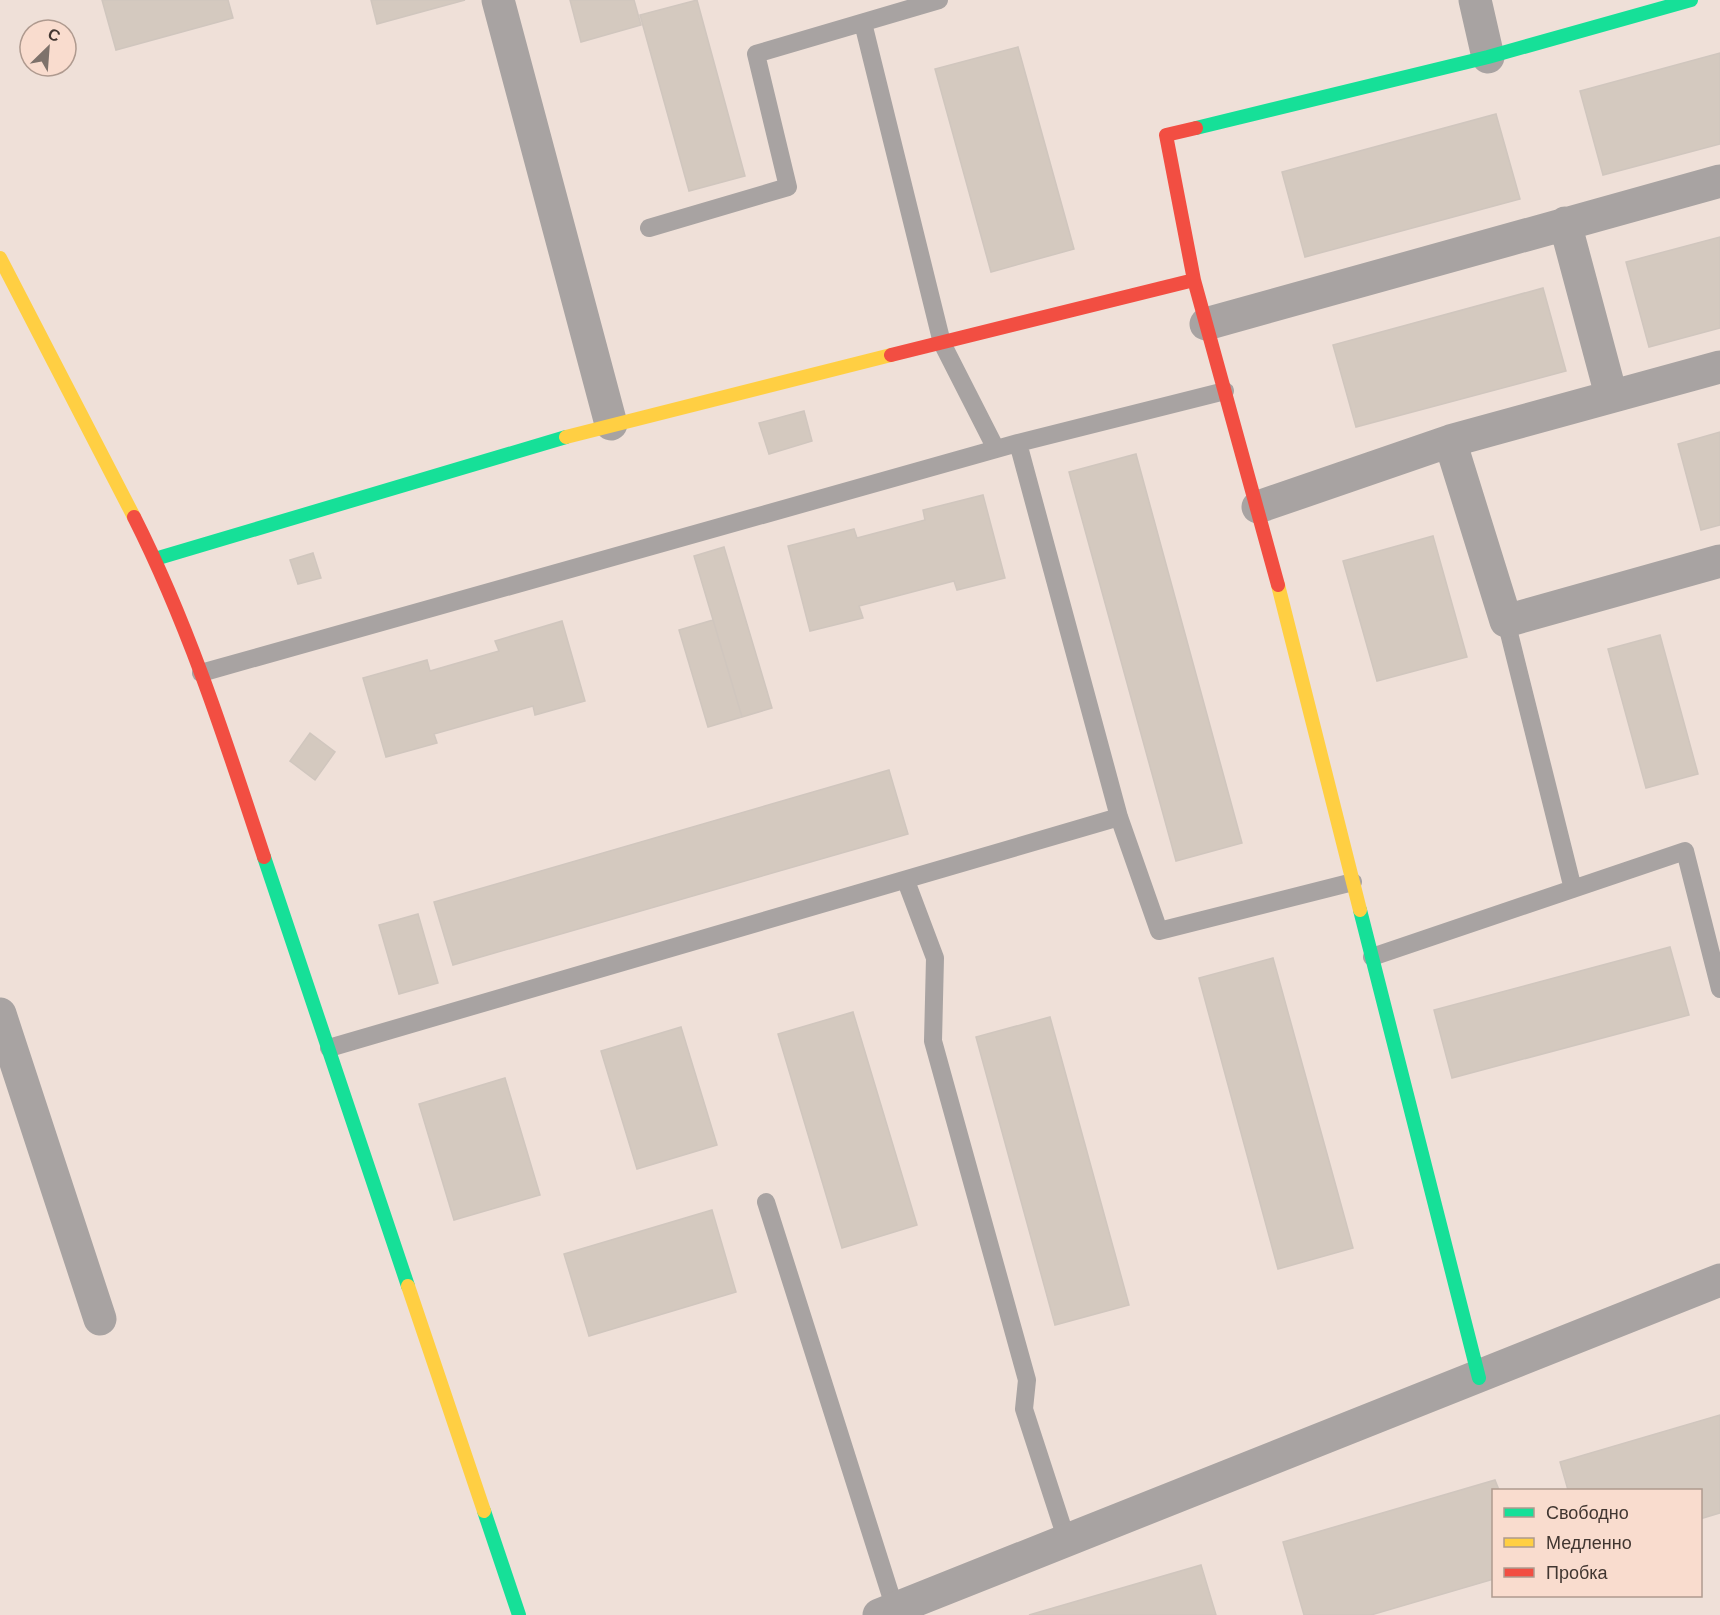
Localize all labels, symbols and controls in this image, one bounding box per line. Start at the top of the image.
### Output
north arrow [18,18,78,78]
text: С [45,23,64,45]
legend [1492,1489,1702,1597]
text: Свободно [1546,1501,1629,1523]
text: Медленно [1546,1531,1632,1553]
text: Пробка [1546,1561,1609,1583]

